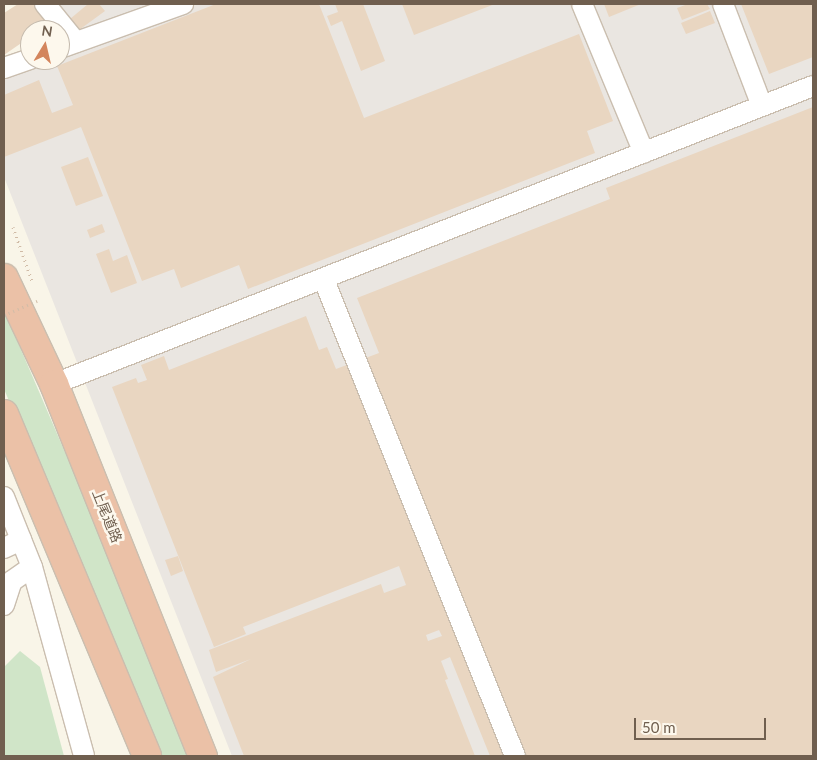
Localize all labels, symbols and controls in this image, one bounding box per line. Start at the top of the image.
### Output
north arrow [20,20,70,70]
text: N [41,21,54,40]
street label: 上尾道路 [89,487,125,545]
scale bar [637,708,770,740]
text: 50 m [642,718,676,736]

